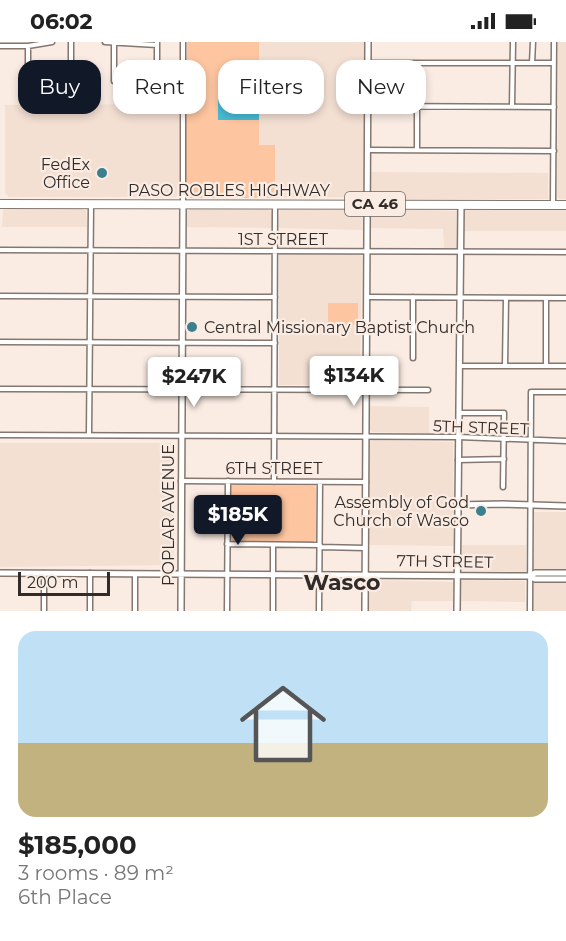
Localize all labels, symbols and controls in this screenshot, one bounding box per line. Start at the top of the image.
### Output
text: 06:02 [30,8,93,35]
chip: Buy [18,60,101,114]
chip: Rent [113,60,206,114]
chip: Filters [218,60,324,114]
chip: New [336,60,426,114]
place label: FedEx Office [41,155,90,192]
marker: FedEx Office [95,166,109,180]
street label: PASO ROBLES HIGHWAY [128,181,331,200]
road number: CA 46 [345,192,405,216]
street label: 1ST STREET [238,230,329,249]
place label: Central Missionary Baptist Church [204,318,475,337]
marker: Central Missionary Baptist Church [185,320,199,334]
pin: $134K [312,356,396,407]
pin: $247K [152,357,236,408]
text: $134K [324,363,384,387]
text: $247K [162,364,226,388]
street label: 5TH STREET [433,416,530,439]
street label: POPLAR AVENUE [159,444,178,586]
street label: 6TH STREET [226,459,323,478]
place label: Assembly of God Church of Wasco [333,493,469,530]
pin: $185K [196,495,280,546]
text: $185K [208,502,268,526]
marker: Assembly of God Church of Wasco [474,504,488,518]
street label: 7TH STREET [396,551,494,572]
scale bar [18,569,110,596]
district label: Wasco [304,569,380,596]
text: 200 m [27,573,78,592]
icon: home [229,670,337,778]
text: $185,000 [18,829,137,861]
text: 3 rooms · 89 m² [18,861,174,885]
text: 6th Place [18,885,112,909]

